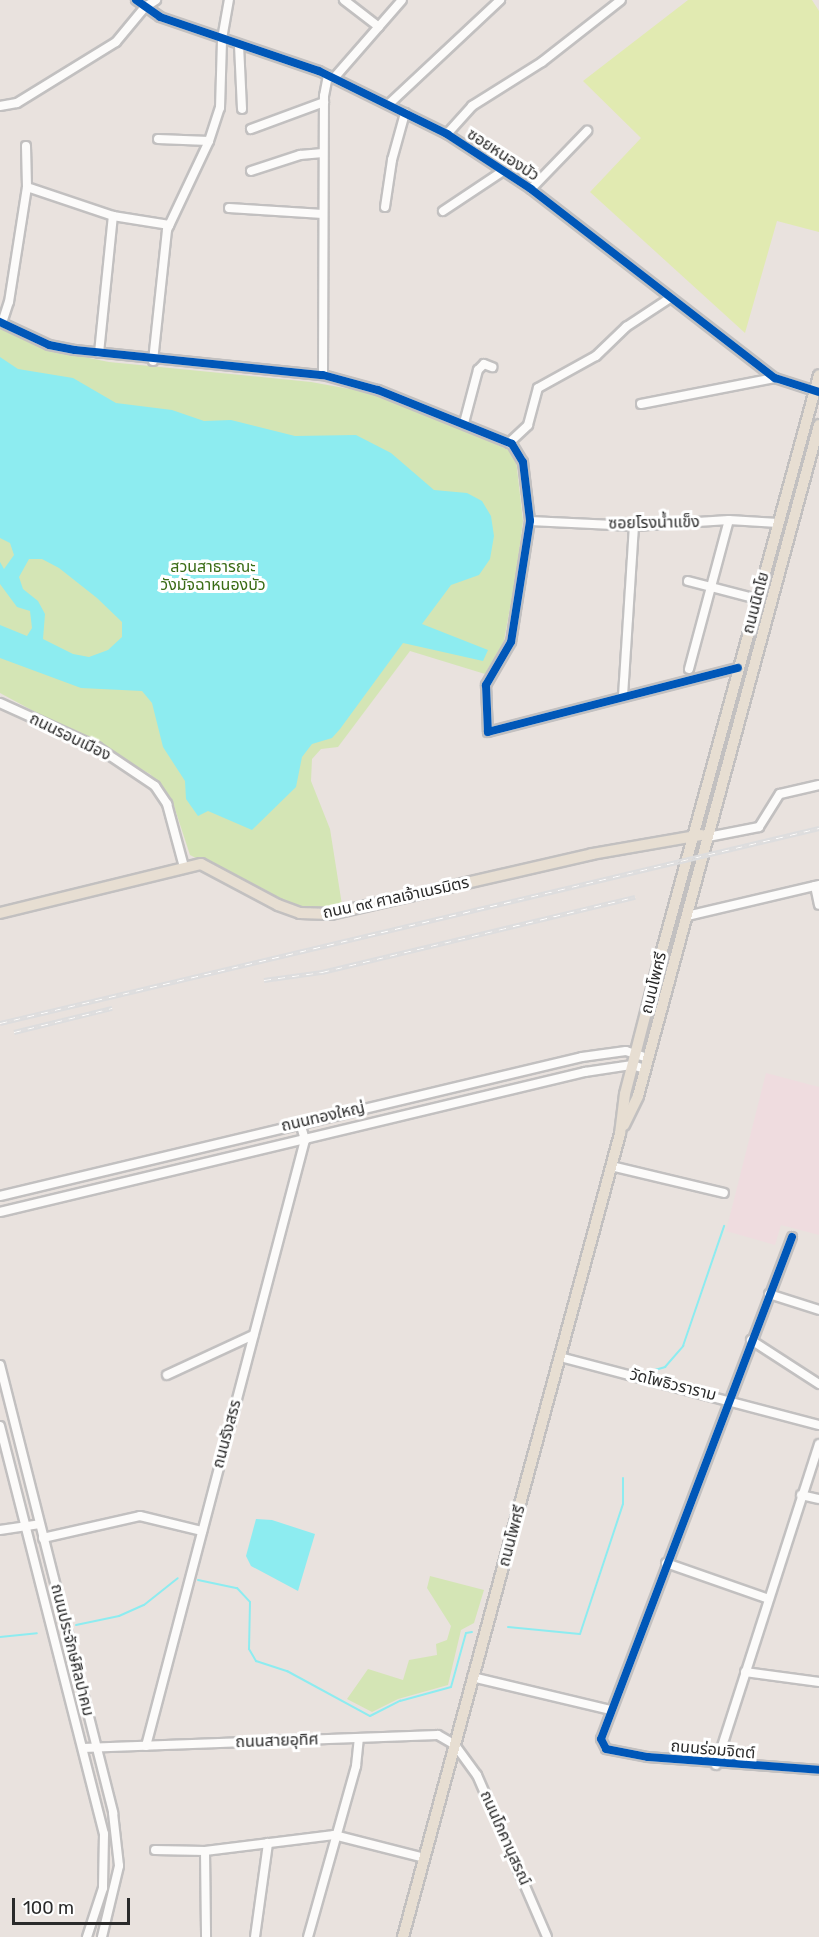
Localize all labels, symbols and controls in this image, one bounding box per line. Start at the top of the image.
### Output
street label: ซอยหนองบัว [463,125,543,185]
street label: ซอยโรงน้ำแข็ง [608,513,700,533]
park label: สวนสาธารณะ วังมัจฉาหนองบัว [160,557,266,595]
street label: ถนนนิตโย [739,570,773,636]
street label: ถนนรอบเมือง [26,709,114,765]
street label: ถนน ๓๙ ศาลเจ้าเนรมิตร [321,873,471,923]
street label: ถนนโพศรี [637,950,671,1016]
street label: ถนนทองใหญ่ [279,1098,367,1136]
street label: วัดโพธิวราราม [628,1365,718,1405]
street label: ถนนรังสรร [209,1398,245,1470]
street label: ถนนโพศรี [495,1503,529,1569]
street label: ถนนประจักษ์ศิลปาคม [46,1582,98,1718]
street label: ถนนสายอุทิศ [235,1730,319,1752]
street label: ถนนร่อมจิตต์ [670,1737,756,1763]
street label: ถนนโภคานุสรณ์ [476,1788,534,1888]
scale bar [15,1886,134,1924]
text: 100 m [23,1897,74,1919]

